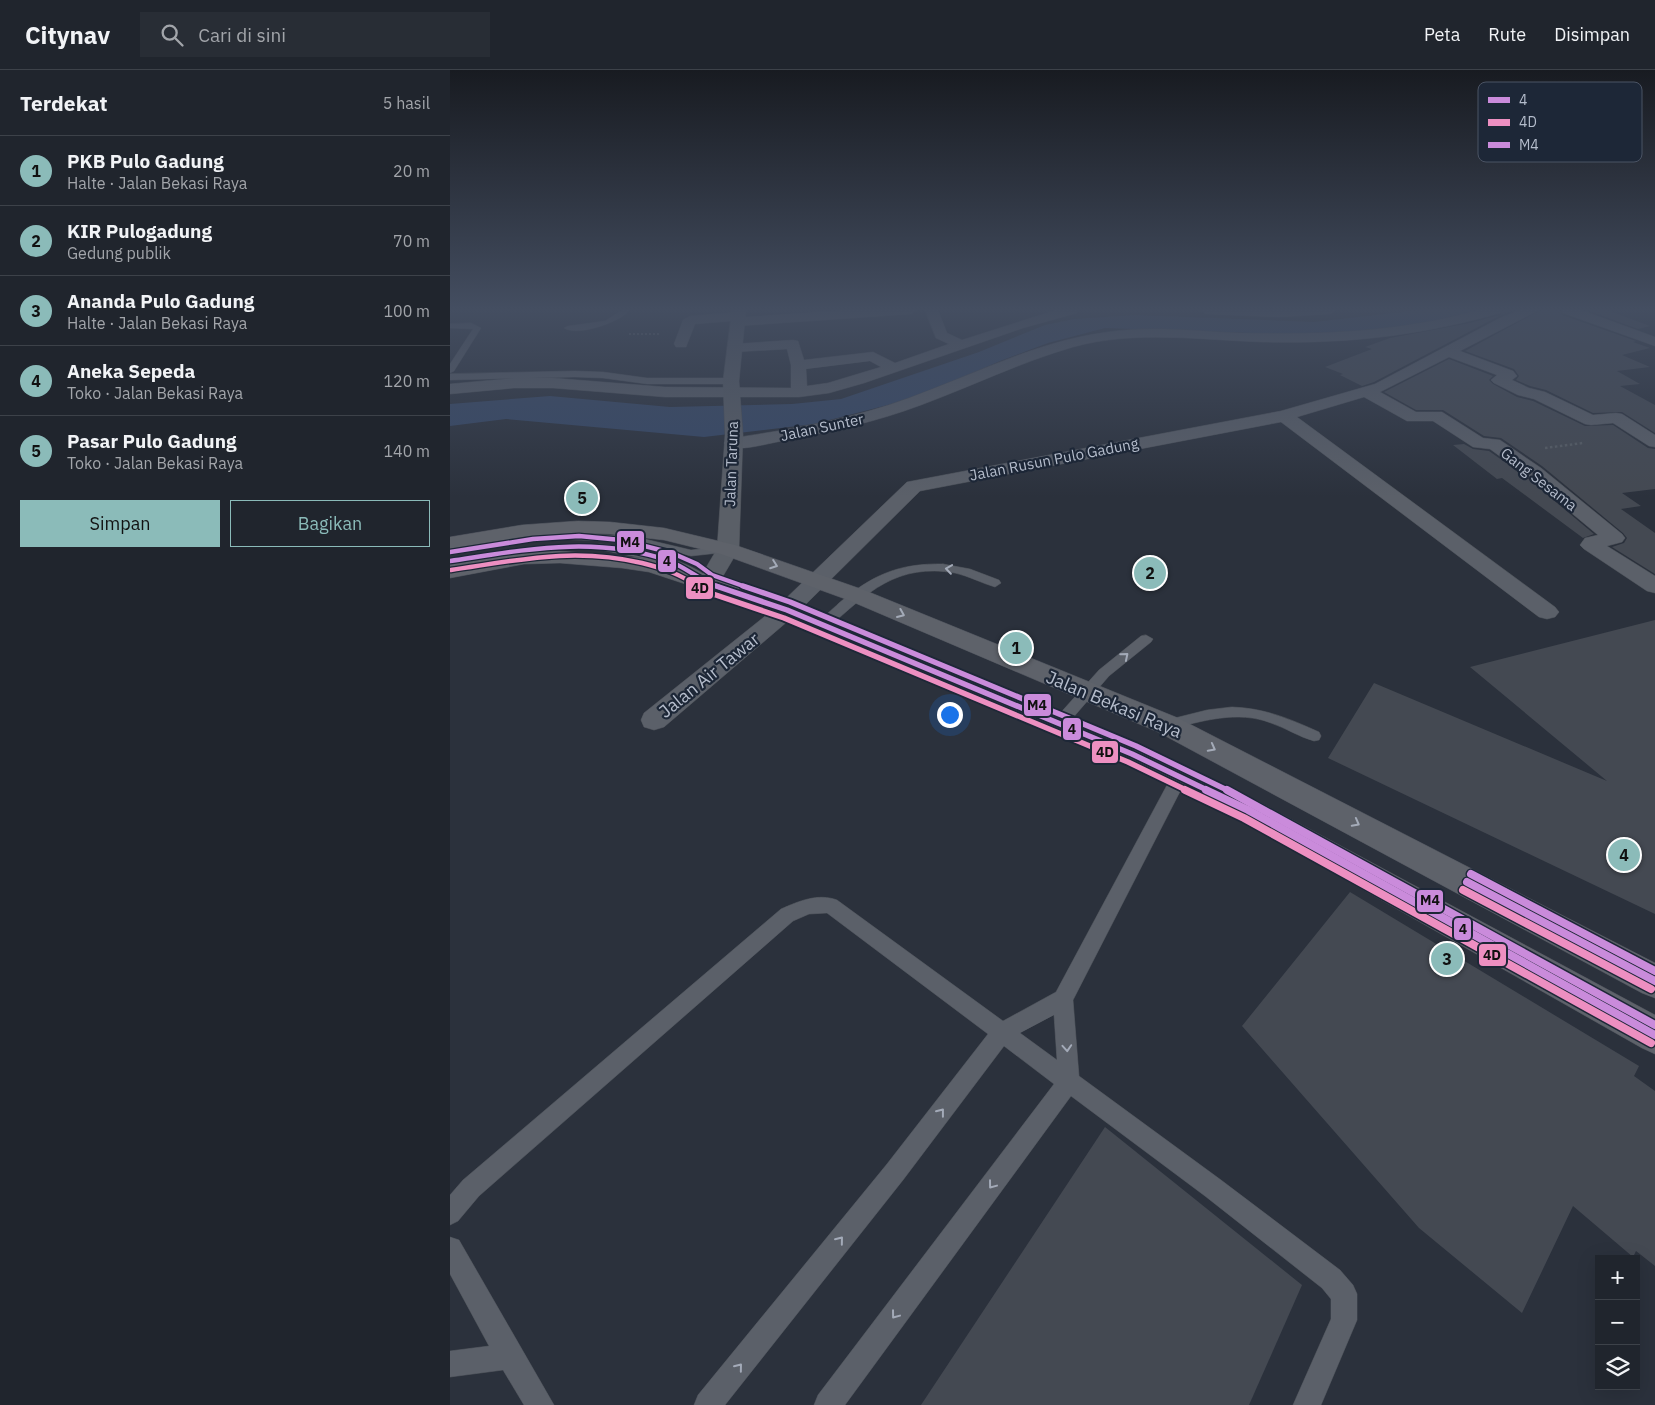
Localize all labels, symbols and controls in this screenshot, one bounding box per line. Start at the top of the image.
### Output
search box [140,12,490,57]
text: Citynav [25,19,110,51]
icon: search [158,21,186,49]
text: Cari di sini [198,23,286,47]
text: Peta [1424,23,1460,46]
text: Rute [1488,23,1526,46]
text: Disimpan [1554,23,1630,46]
legend [1478,82,1642,162]
text: Terdekat [20,89,108,117]
text: 4 [1519,91,1527,109]
text: 5 hasil [383,93,430,113]
text: 4D [1519,113,1537,131]
text: M4 [1519,136,1539,154]
text: PKB Pulo Gadung [67,149,224,173]
text: 1 [31,161,41,181]
text: 20 m [393,161,430,181]
text: Halte · Jalan Bekasi Raya [67,173,247,193]
text: KIR Pulogadung [67,219,212,243]
text: 2 [31,231,41,251]
text: 70 m [393,231,430,251]
text: Gedung publik [67,243,171,263]
text: Ananda Pulo Gadung [67,289,254,313]
text: 3 [31,301,41,321]
text: 100 m [383,301,430,321]
text: Halte · Jalan Bekasi Raya [67,313,247,333]
text: Aneka Sepeda [67,359,195,383]
text: 4 [31,371,41,391]
text: 120 m [383,371,430,391]
text: Toko · Jalan Bekasi Raya [67,383,243,403]
street label: Jalan Sunter [779,409,866,445]
street label: Jalan Taruna [720,421,742,507]
text: Pasar Pulo Gadung [67,429,236,453]
street label: Jalan Rusun Pulo Gadung [968,433,1140,485]
text: 5 [31,441,41,461]
text: 140 m [383,441,430,461]
street label: Gang Sesama [1497,443,1581,515]
text: Toko · Jalan Bekasi Raya [67,453,243,473]
pin: 5 [566,479,598,517]
button: Simpan [20,500,220,547]
button: Bagikan [230,500,430,547]
line badge: M4 [616,530,645,554]
text: M4 [620,533,640,551]
line badge: 4 [657,549,677,573]
text: 4 [663,552,671,570]
pin: 2 [1134,554,1166,592]
one-way arrow [769,559,777,569]
one-way arrow [944,564,952,575]
line badge: 4D [685,576,714,600]
text: 4D [691,579,709,597]
one-way arrow [896,608,905,619]
street label: Jalan Air Tawar [654,627,764,723]
pin: 1 [1000,629,1032,667]
one-way arrow [1119,653,1128,662]
street label: Jalan Bekasi Raya [1043,665,1186,743]
line badge: M4 [1023,693,1052,717]
text: M4 [1027,696,1047,714]
your location [937,702,963,728]
line badge: 4 [1062,717,1082,741]
text: 4 [1068,720,1076,738]
line badge: 4D [1091,740,1119,764]
one-way arrow [1207,742,1216,752]
text: 4D [1096,743,1114,761]
one-way arrow [1350,817,1359,827]
pin: 4 [1608,836,1640,874]
line badge: M4 [1416,889,1444,913]
text: M4 [1420,891,1440,909]
line badge: 4 [1453,917,1472,941]
text: 4 [1459,920,1467,938]
pin: 3 [1431,940,1463,978]
line badge: 4D [1478,943,1507,967]
text: 4D [1483,946,1501,964]
one-way arrow [1061,1044,1072,1052]
one-way arrow [935,1109,943,1118]
one-way arrow [989,1179,998,1189]
one-way arrow [835,1237,843,1246]
map controls [1595,1255,1640,1390]
button: + [1595,1255,1640,1300]
button: − [1595,1300,1640,1345]
one-way arrow [892,1309,901,1319]
button: layers [1595,1345,1640,1390]
one-way arrow [733,1364,741,1373]

